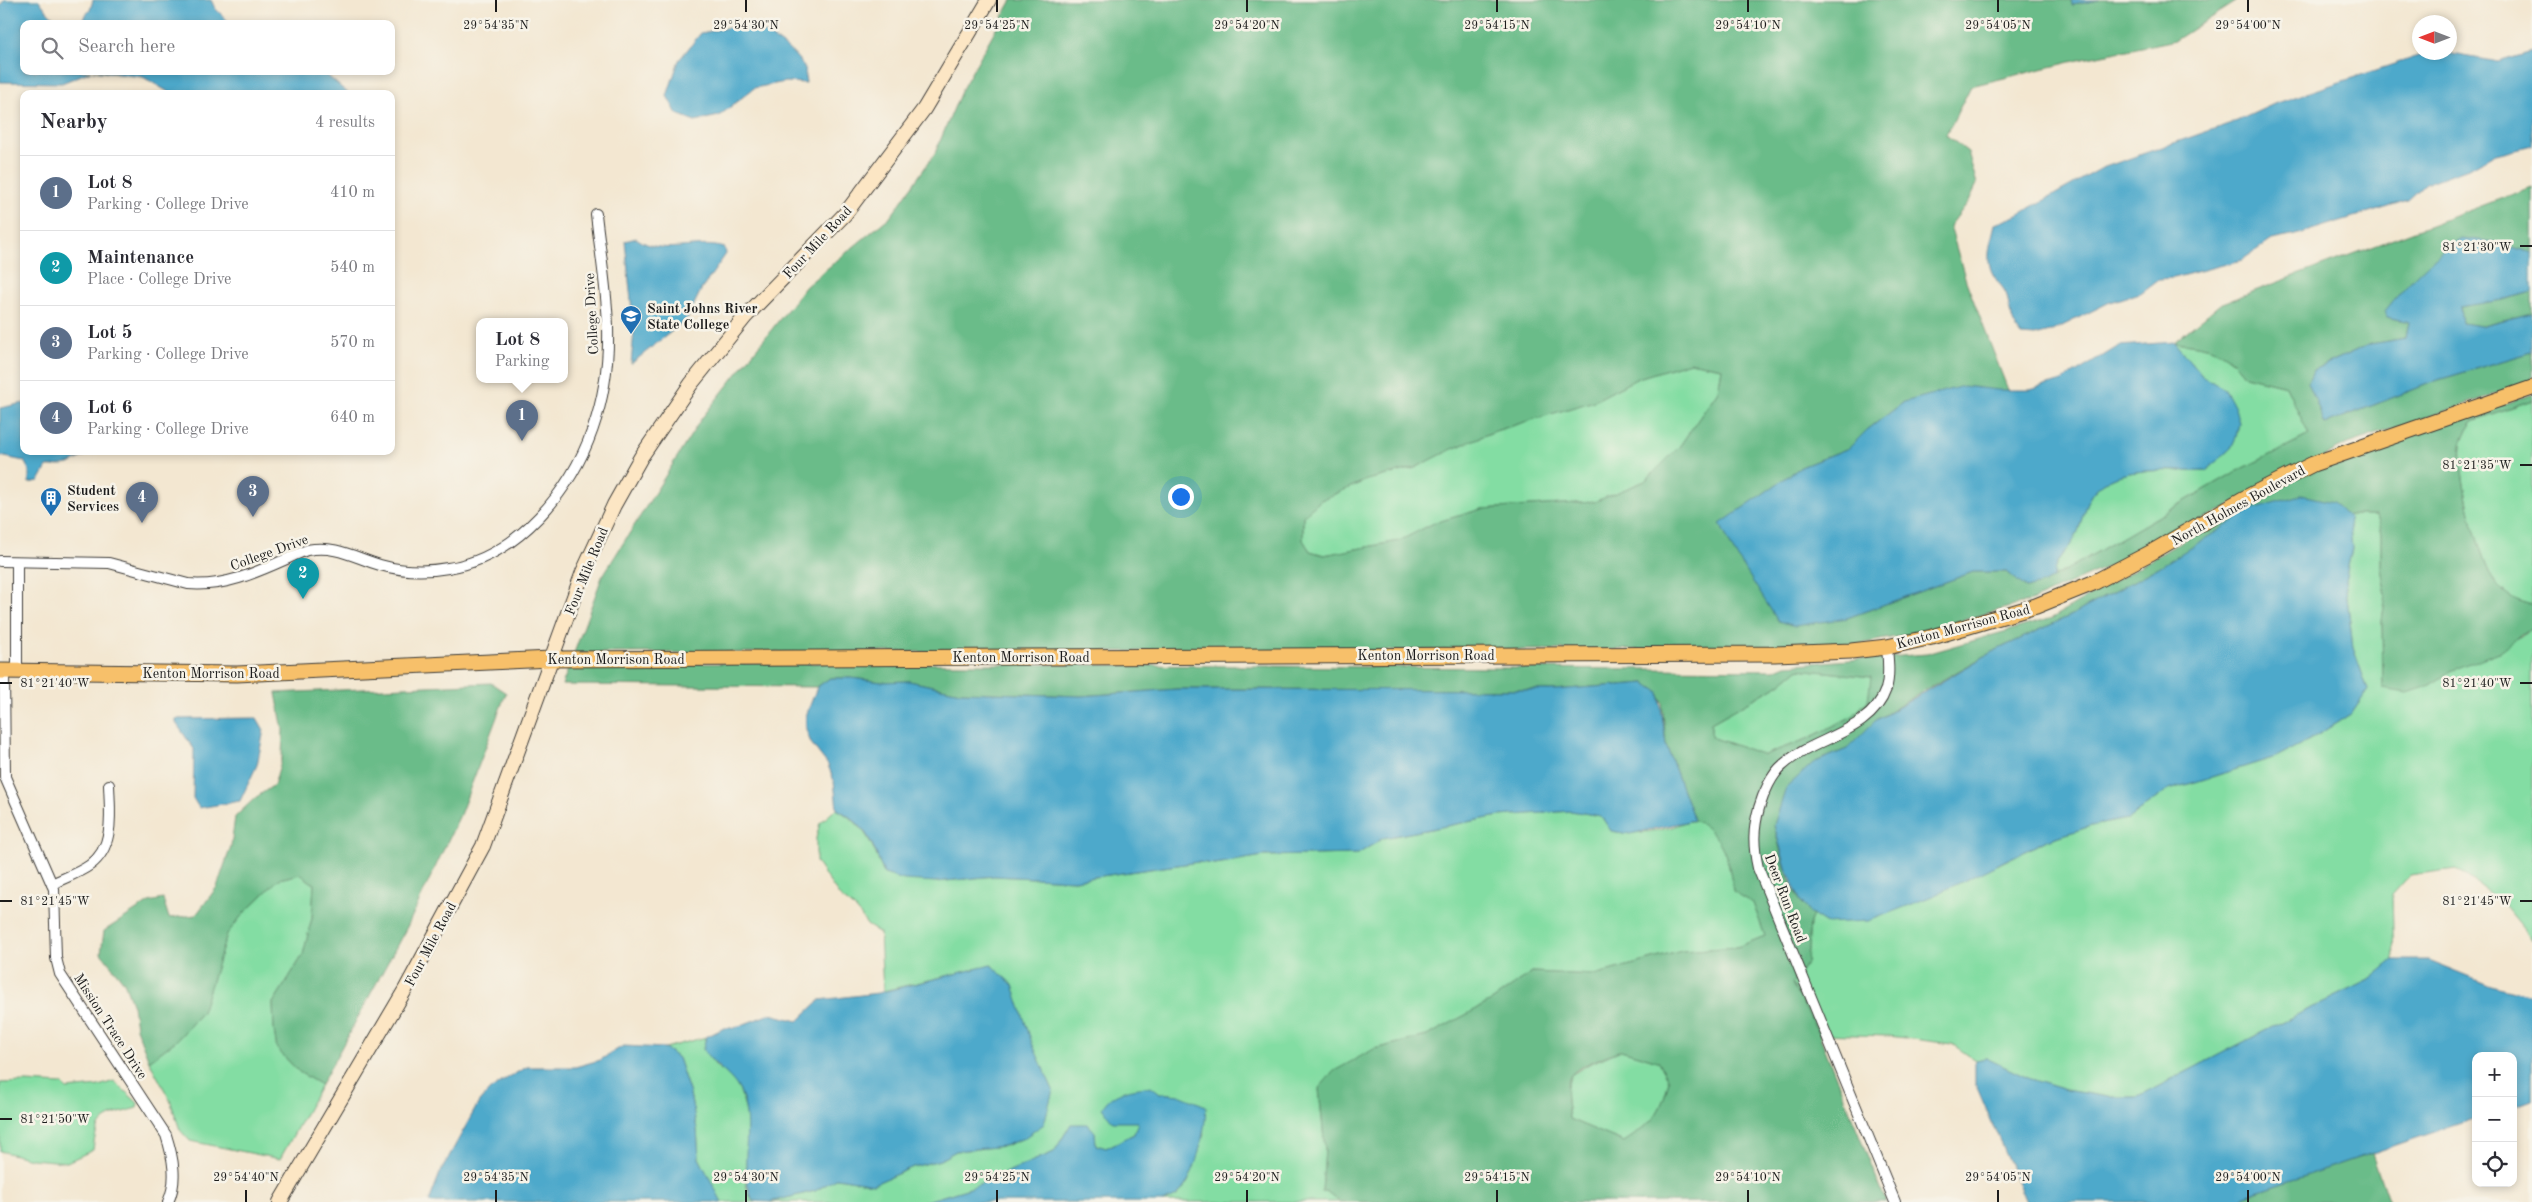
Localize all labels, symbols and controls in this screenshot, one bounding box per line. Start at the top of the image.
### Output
north arrow [2412,15,2457,60]
text: 29°54'35"N [463,19,529,32]
text: 29°54'30"N [713,19,779,32]
text: 29°54'25"N [964,19,1030,32]
text: 29°54'20"N [1214,19,1280,32]
text: 29°54'15"N [1464,19,1530,32]
text: 29°54'10"N [1715,19,1781,32]
text: 29°54'05"N [1965,19,2031,32]
text: 29°54'00"N [2215,19,2281,32]
search box [20,20,395,75]
icon: search [38,34,66,62]
text: Search here [78,38,175,57]
text: Nearby [40,112,108,133]
text: 4 results [315,115,375,131]
text: Lot 8 [87,174,133,193]
text: 1 [51,185,61,201]
text: 410 m [330,185,375,201]
text: Parking · College Drive [87,197,249,213]
street label: Four Mile Road [781,204,855,282]
text: 81°21'30"W [2442,242,2512,254]
text: Maintenance [87,249,194,268]
text: 2 [51,260,61,276]
text: 540 m [330,260,375,276]
text: Place · College Drive [87,272,231,288]
street label: College Drive [583,273,601,355]
place label: Saint Johns River State College [647,302,758,332]
school or university icon: Saint Johns River State College [619,304,643,335]
popup [476,318,568,383]
text: Lot 5 [87,324,133,343]
text: Lot 8 [495,331,540,350]
text: 3 [51,335,61,351]
text: 570 m [330,335,375,351]
text: Parking · College Drive [87,347,249,363]
text: Parking [495,354,549,370]
text: Lot 6 [87,399,133,418]
pin: 1 [506,400,538,441]
text: 4 [51,410,61,426]
text: 640 m [330,410,375,426]
text: Parking · College Drive [87,422,249,438]
text: 81°21'35"W [2442,459,2512,472]
street label: North Holmes Boulevard [2169,463,2308,548]
pin: 3 [237,476,269,517]
pin: 4 [126,482,158,523]
place label: Student Services [67,484,119,514]
your location [1168,484,1194,510]
building icon: Student Services [39,486,63,517]
street label: Four Mile Road [563,525,611,617]
street label: College Drive [228,532,310,574]
pin: 2 [287,558,319,599]
street label: Kenton Morrison Road [1895,602,2032,652]
street label: Kenton Morrison Road [1357,649,1495,663]
street label: Kenton Morrison Road [952,651,1090,665]
street label: Kenton Morrison Road [547,653,685,667]
street label: Kenton Morrison Road [142,667,280,681]
text: 81°21'40"W [20,678,90,690]
text: 81°21'40"W [2442,678,2512,690]
street label: Deer Run Road [1762,852,1808,945]
text: 81°21'45"W [20,895,90,908]
text: 81°21'45"W [2442,895,2512,908]
street label: Four Mile Road [403,900,459,989]
street label: Mission Trace Drive [71,971,149,1082]
map controls [2472,1052,2517,1187]
button: + [2472,1052,2517,1097]
button: − [2472,1097,2517,1142]
text: 81°21'50"W [20,1113,90,1126]
button: locate [2472,1142,2517,1187]
text: 29°54'40"N [213,1171,279,1184]
text: 29°54'35"N [463,1171,529,1184]
text: 29°54'30"N [713,1171,779,1184]
text: 29°54'25"N [964,1171,1030,1184]
text: 29°54'20"N [1214,1171,1280,1184]
text: 29°54'15"N [1464,1171,1530,1184]
text: 29°54'10"N [1715,1171,1781,1184]
text: 29°54'05"N [1965,1171,2031,1184]
text: 29°54'00"N [2215,1171,2281,1184]

